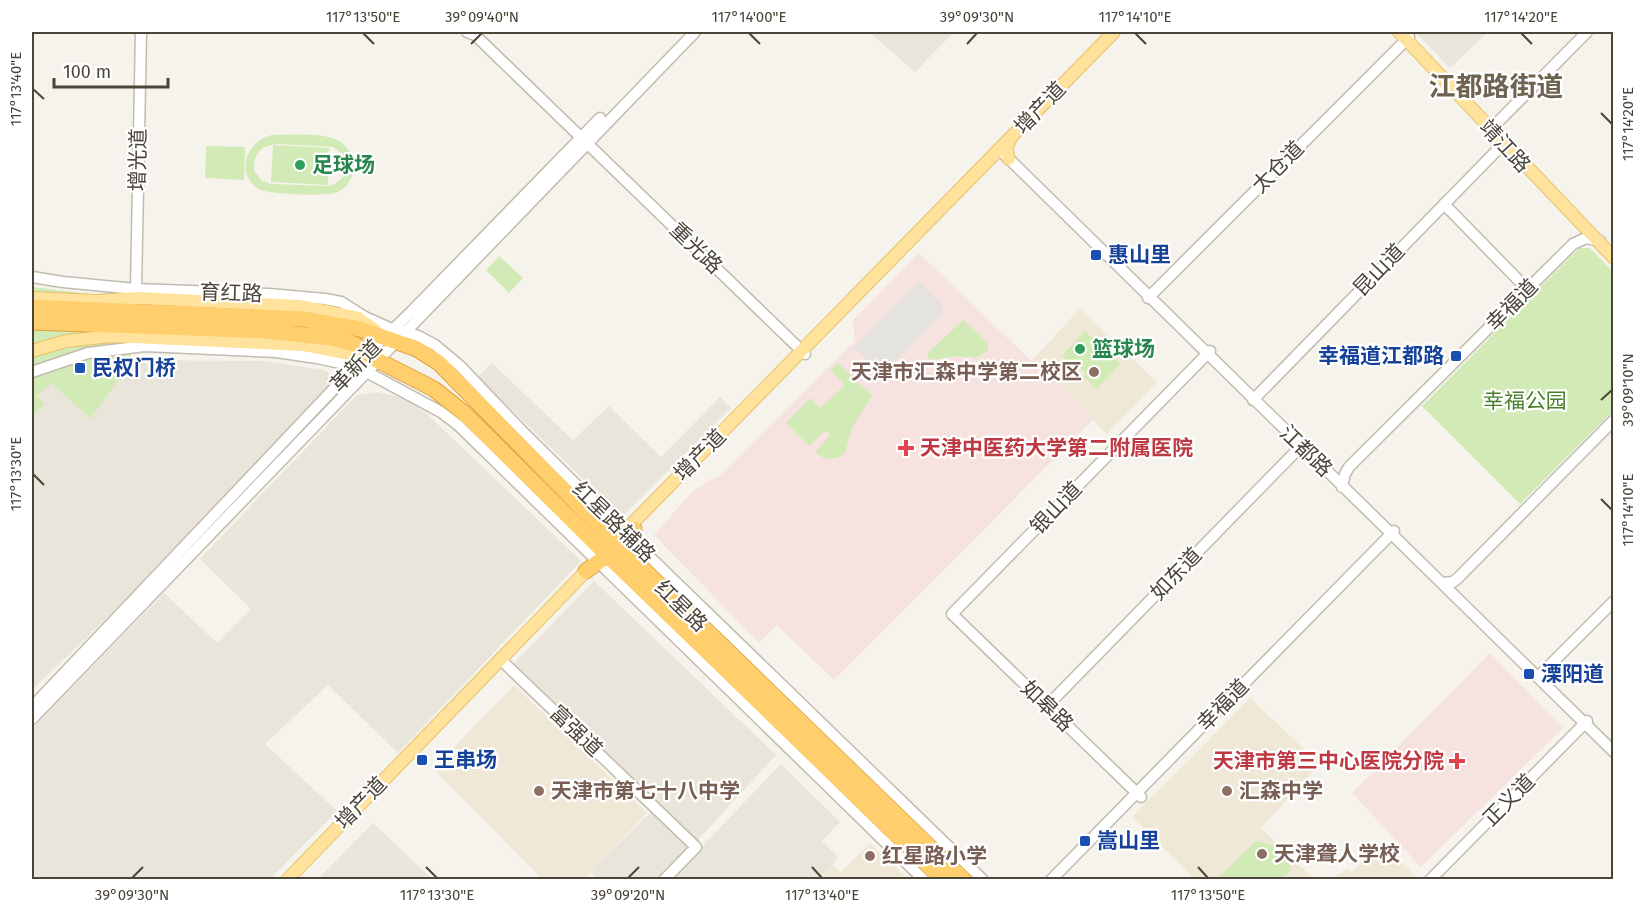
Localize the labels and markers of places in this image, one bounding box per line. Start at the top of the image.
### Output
place label: 足球场 [312,152,375,178]
marker: 足球场 [293,158,307,172]
place label: 惠山里 [1108,242,1171,268]
marker: 惠山里 [1089,248,1103,262]
place label: 篮球场 [1092,336,1155,362]
marker: 篮球场 [1073,342,1087,356]
place label: 幸福道江都路 [1318,343,1444,369]
marker: 幸福道江都路 [1449,349,1463,363]
place label: 民权门桥 [92,355,176,381]
place label: 天津市汇森中学第二校区 [851,359,1082,385]
marker: 民权门桥 [73,361,87,375]
marker: 天津市汇森中学第二校区 [1087,365,1101,379]
place label: 天津中医药大学第二附属医院 [920,435,1193,461]
marker: 天津中医药大学第二附属医院 [897,439,915,457]
place label: 溧阳道 [1541,661,1604,687]
marker: 溧阳道 [1522,667,1536,681]
place label: 王串场 [434,747,497,773]
place label: 天津市第三中心医院分院 [1213,748,1444,774]
marker: 天津市第三中心医院分院 [1448,752,1466,770]
marker: 王串场 [415,753,429,767]
place label: 天津市第七十八中学 [551,778,740,804]
place label: 汇森中学 [1239,778,1323,804]
marker: 天津市第七十八中学 [532,784,546,798]
marker: 汇森中学 [1220,784,1234,798]
place label: 嵩山里 [1097,828,1160,854]
marker: 嵩山里 [1078,834,1092,848]
place label: 天津聋人学校 [1274,841,1400,867]
place label: 红星路小学 [882,843,987,869]
marker: 天津聋人学校 [1255,847,1269,861]
marker: 红星路小学 [863,849,877,863]

